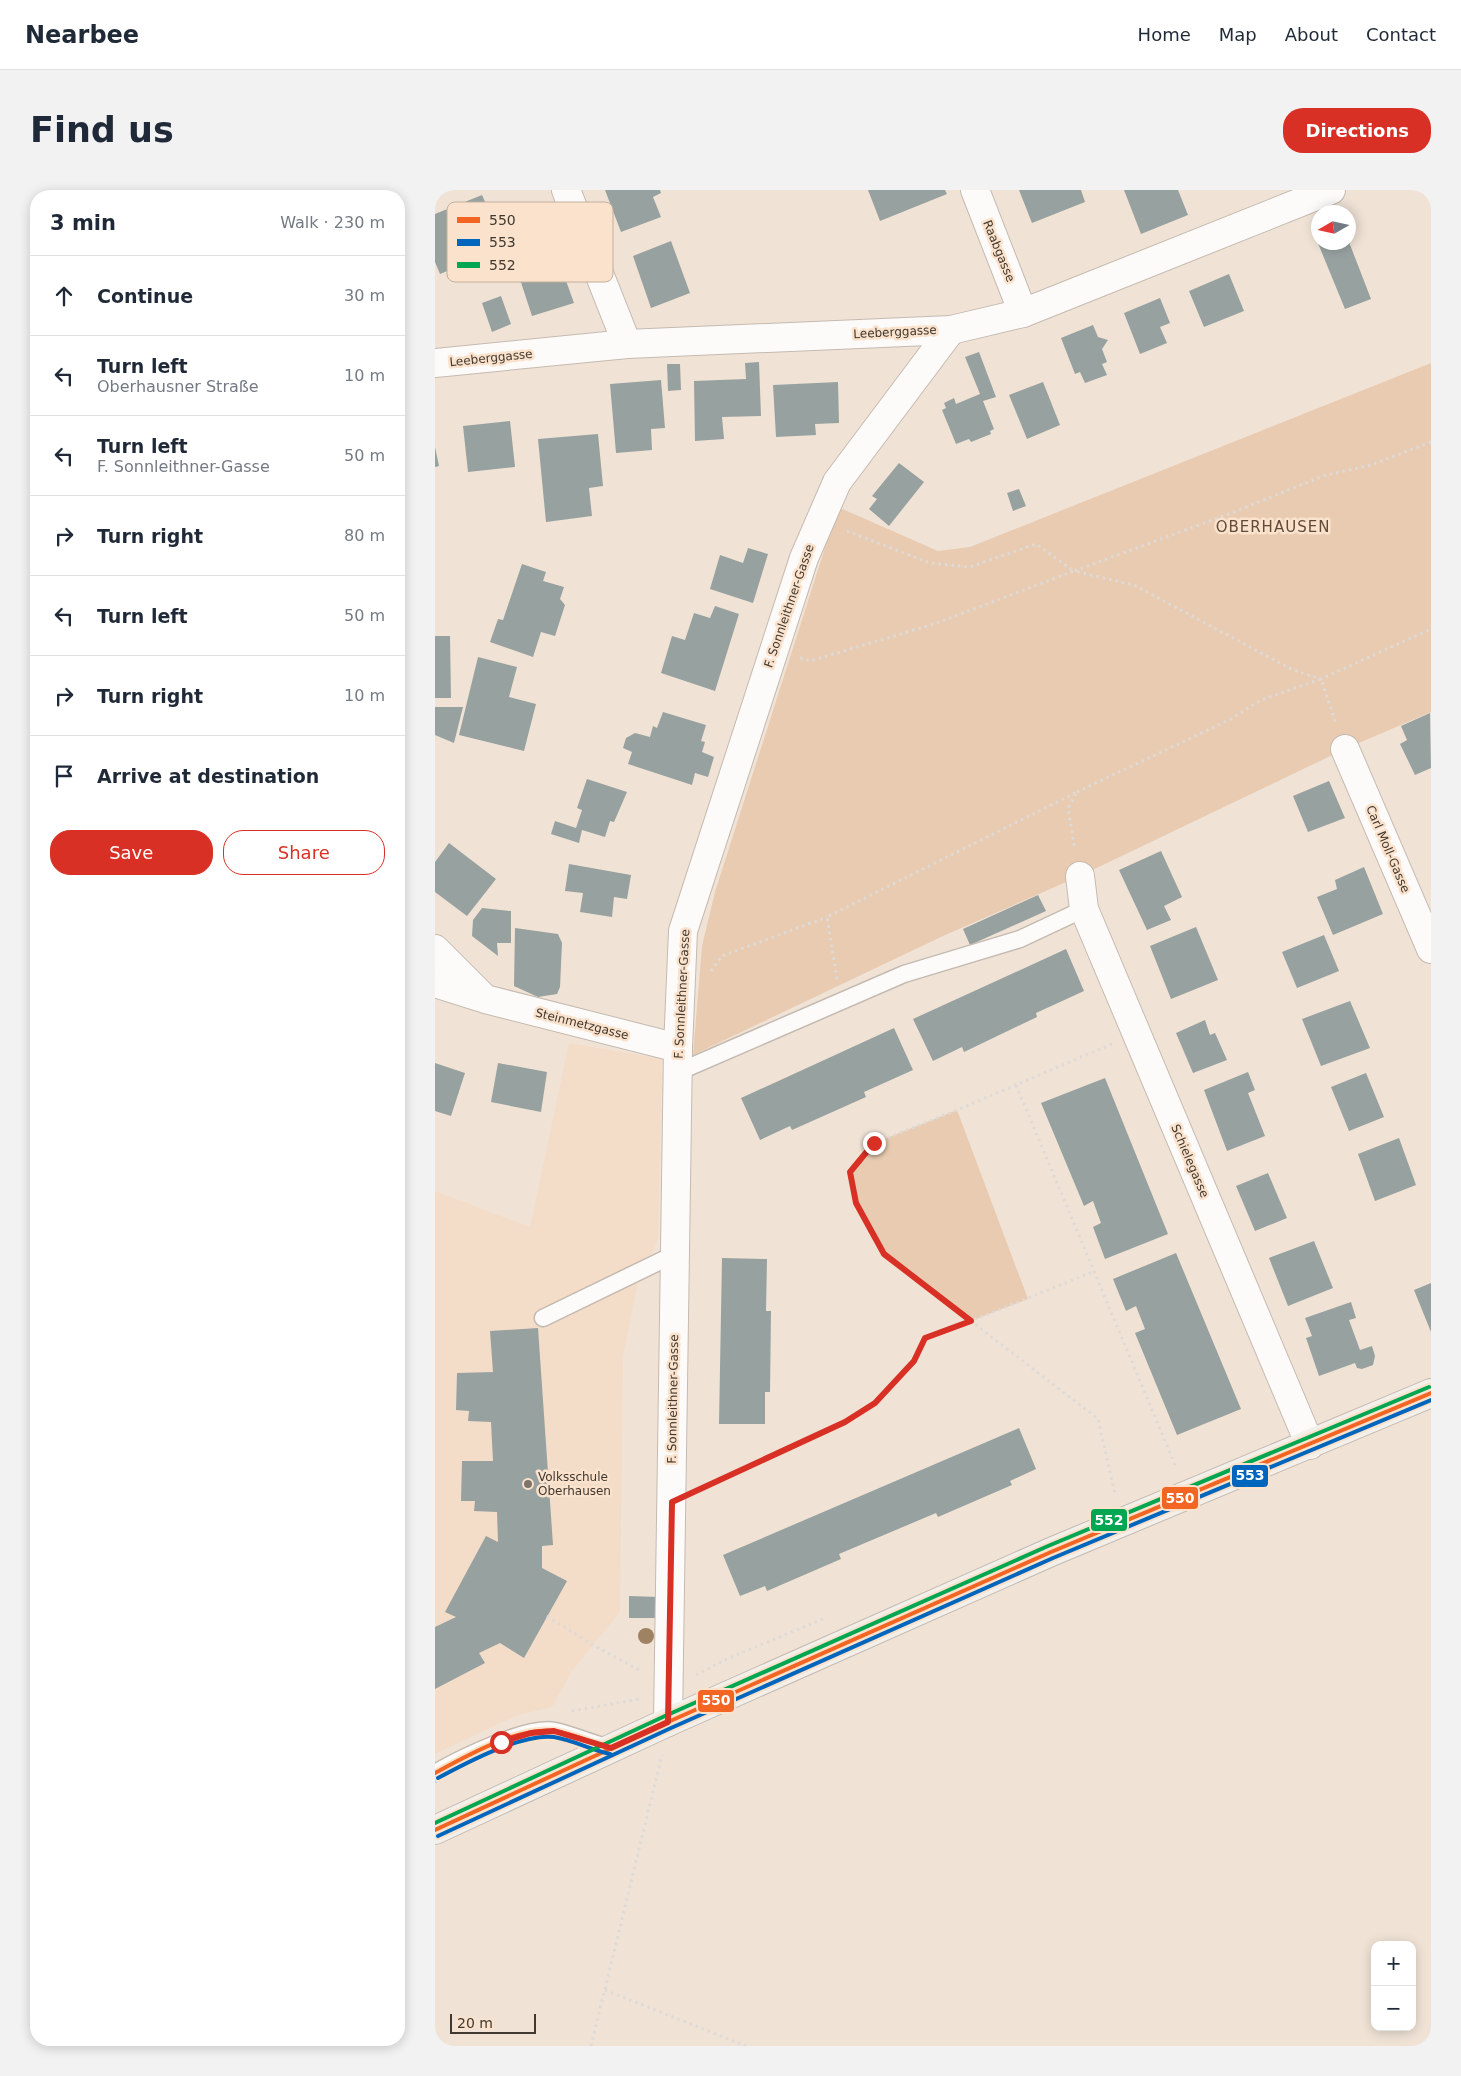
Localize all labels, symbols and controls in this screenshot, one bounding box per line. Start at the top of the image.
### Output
text: Nearbee [25,21,139,49]
text: Home [1138,24,1191,45]
text: Map [1219,24,1257,45]
text: About [1285,24,1338,45]
text: Contact [1366,24,1436,45]
button: Directions [1283,108,1431,153]
text: Find us [30,110,174,150]
legend [447,202,613,282]
north arrow [1311,205,1356,250]
text: 3 min [50,211,116,235]
text: 550 [489,212,516,228]
text: Walk · 230 m [280,213,385,232]
street label: Raabgasse [980,218,1018,284]
text: 553 [489,234,516,250]
text: 552 [489,257,516,273]
icon: ahead [50,282,78,310]
text: Continue [97,285,193,307]
text: 30 m [344,286,385,305]
street label: Leeberggasse [853,323,937,341]
street label: Leeberggasse [449,347,533,369]
text: Turn left [97,355,188,377]
icon: left [50,362,78,390]
text: 10 m [344,366,385,385]
text: Oberhausner Straße [97,377,259,396]
text: Turn left [97,435,188,457]
icon: left [50,442,78,470]
text: 50 m [344,446,385,465]
text: F. Sonnleithner-Gasse [97,457,270,476]
district label: OBERHAUSEN [1216,518,1330,536]
icon: right [50,522,78,550]
text: Turn right [97,525,203,547]
text: 80 m [344,526,385,545]
street label: F. Sonnleithner-Gasse [761,542,817,670]
icon: left [50,602,78,630]
text: Turn left [97,605,188,627]
text: 50 m [344,606,385,625]
icon: right [50,682,78,710]
text: Turn right [97,685,203,707]
text: 10 m [344,686,385,705]
icon: arrive [50,762,78,790]
text: Arrive at destination [97,765,319,787]
street label: Carl Moll-Gasse [1363,803,1413,895]
button: Save [50,830,213,875]
button: Share [223,830,385,875]
street label: F. Sonnleithner-Gasse [672,929,692,1059]
street label: Steinmetzgasse [534,1006,630,1042]
street label: Schielegasse [1168,1122,1212,1200]
route end [863,1132,886,1155]
street label: F. Sonnleithner-Gasse [665,1334,681,1464]
line badge: 553 [1231,1464,1269,1488]
text: 553 [1235,1467,1265,1483]
place label: Volksschule Oberhausen [538,1470,611,1498]
marker: Volksschule Oberhausen [522,1478,534,1490]
line badge: 550 [1161,1486,1199,1510]
text: 550 [1165,1490,1195,1506]
line badge: 552 [1090,1508,1128,1532]
text: 552 [1094,1512,1124,1528]
line badge: 550 [697,1689,735,1713]
text: 550 [701,1692,731,1708]
route start [490,1731,513,1754]
map controls [1371,1941,1416,2031]
button: + [1371,1941,1416,1986]
button: − [1371,1986,1416,2031]
scale bar [450,2011,536,2034]
text: 20 m [457,2015,493,2031]

